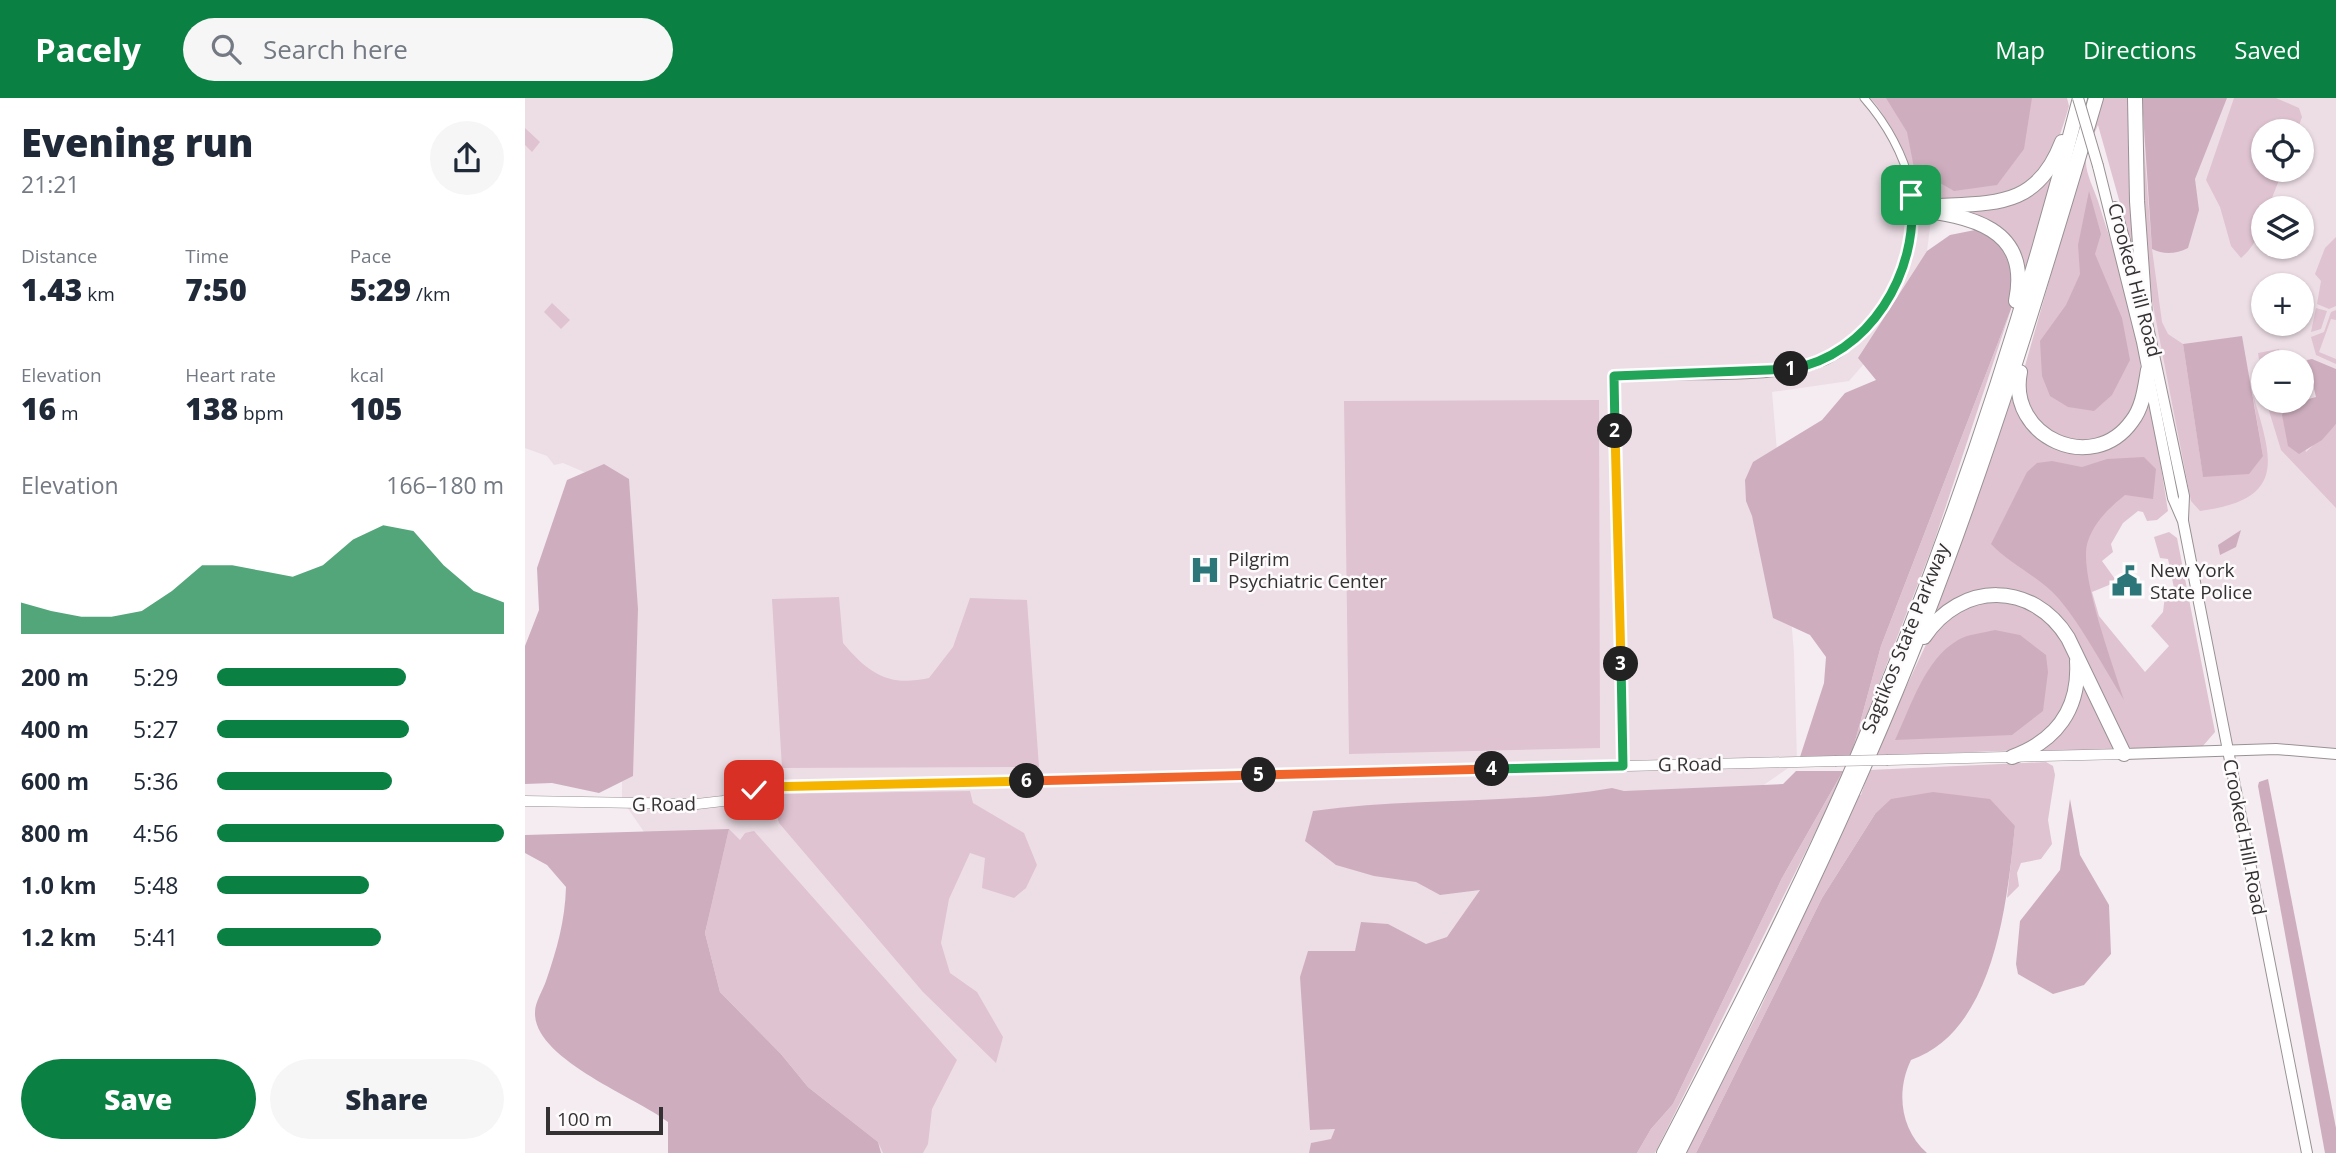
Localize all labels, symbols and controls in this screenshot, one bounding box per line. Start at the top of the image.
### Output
search box [183,18,673,81]
text: Pacely [35,27,141,72]
icon: search [207,30,245,68]
text: Search here [263,31,408,67]
text: Map [1995,33,2045,66]
text: Directions [2083,33,2196,66]
text: Saved [2234,33,2301,66]
text: Evening run [21,116,253,168]
map controls [2251,119,2314,413]
button: locate [2251,119,2314,182]
button: share [430,121,504,195]
pin [1881,165,1941,225]
text: 21:21 [21,168,80,200]
icon: arrive [1892,176,1930,214]
button: layers [2251,196,2314,259]
street label: Crooked Hill Road [2102,200,2168,360]
text: Distance [21,243,97,269]
text: Time [185,243,229,269]
text: Pace [350,243,391,269]
text: 1.43 [21,269,82,310]
text: 7:50 [185,269,247,310]
text: 5:29 [350,269,411,310]
button: + [2251,273,2314,336]
text: km [82,281,115,307]
text: /km [411,281,451,307]
button: − [2251,350,2314,413]
pin: 1 [1773,352,1809,386]
text: 1 [1785,355,1796,381]
text: Elevation [21,362,102,388]
text: Heart rate [185,362,276,388]
text: kcal [350,362,384,388]
text: 16 [21,388,56,429]
text: 138 [185,388,238,429]
text: 105 [350,388,402,429]
text: m [56,400,79,426]
text: bpm [238,400,284,426]
pin: 2 [1597,414,1633,448]
text: 2 [1609,417,1620,443]
text: Elevation [21,469,119,501]
text: 166–180 m [386,469,504,501]
street label: Sagtikos State Parkway [1855,539,1955,737]
place label: Pilgrim Psychiatric Center [1228,546,1387,594]
hospital icon: Pilgrim Psychiatric Center [1188,553,1222,587]
place label: New York State Police [2150,557,2252,605]
public building icon: New York State Police [2110,564,2144,598]
pin: 3 [1603,646,1639,682]
text: 3 [1615,650,1626,676]
text: 200 m [21,661,89,693]
text: 5:29 [133,661,179,693]
text: 400 m [21,713,89,745]
text: 5:27 [133,713,179,745]
street label: G Road [1658,750,1722,778]
pin: 4 [1475,752,1509,786]
text: 4 [1486,755,1497,781]
street label: Crooked Hill Road [2217,757,2273,917]
pin: 5 [1241,758,1277,792]
pin [724,760,784,820]
text: 5 [1253,761,1264,787]
pin: 6 [1009,764,1045,798]
text: 600 m [21,765,89,797]
text: 5:36 [133,765,179,797]
text: 6 [1021,767,1032,793]
icon: check [735,771,773,809]
street label: G Road [632,790,696,818]
text: 800 m [21,817,89,849]
text: 4:56 [133,817,179,849]
text: 1.0 km [21,869,97,901]
text: 5:48 [133,869,179,901]
text: 1.2 km [21,921,97,953]
text: 5:41 [133,921,179,953]
button: Save [21,1059,256,1139]
button: Share [270,1059,504,1139]
scale bar [546,1104,663,1136]
text: 100 m [557,1106,612,1132]

